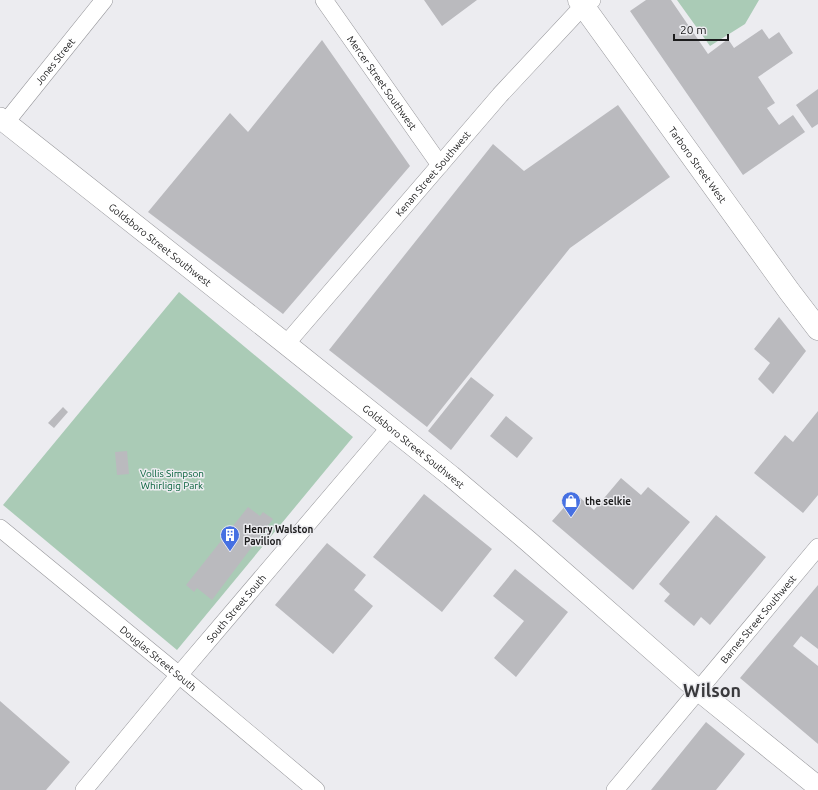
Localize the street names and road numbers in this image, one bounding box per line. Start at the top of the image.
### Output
street label: Mercer Street Southwest [345,34,419,132]
street label: Jones Street [33,36,77,87]
street label: Tarboro Street West [666,125,728,205]
street label: Kenan Street Southwest [393,129,473,218]
street label: Goldsboro Street Southwest [106,201,213,289]
street label: Goldsboro Street Southwest [360,402,466,491]
street label: South Street South [204,572,268,645]
street label: Barnes Street Southwest [718,573,798,665]
street label: Douglas Street South [118,624,198,693]

